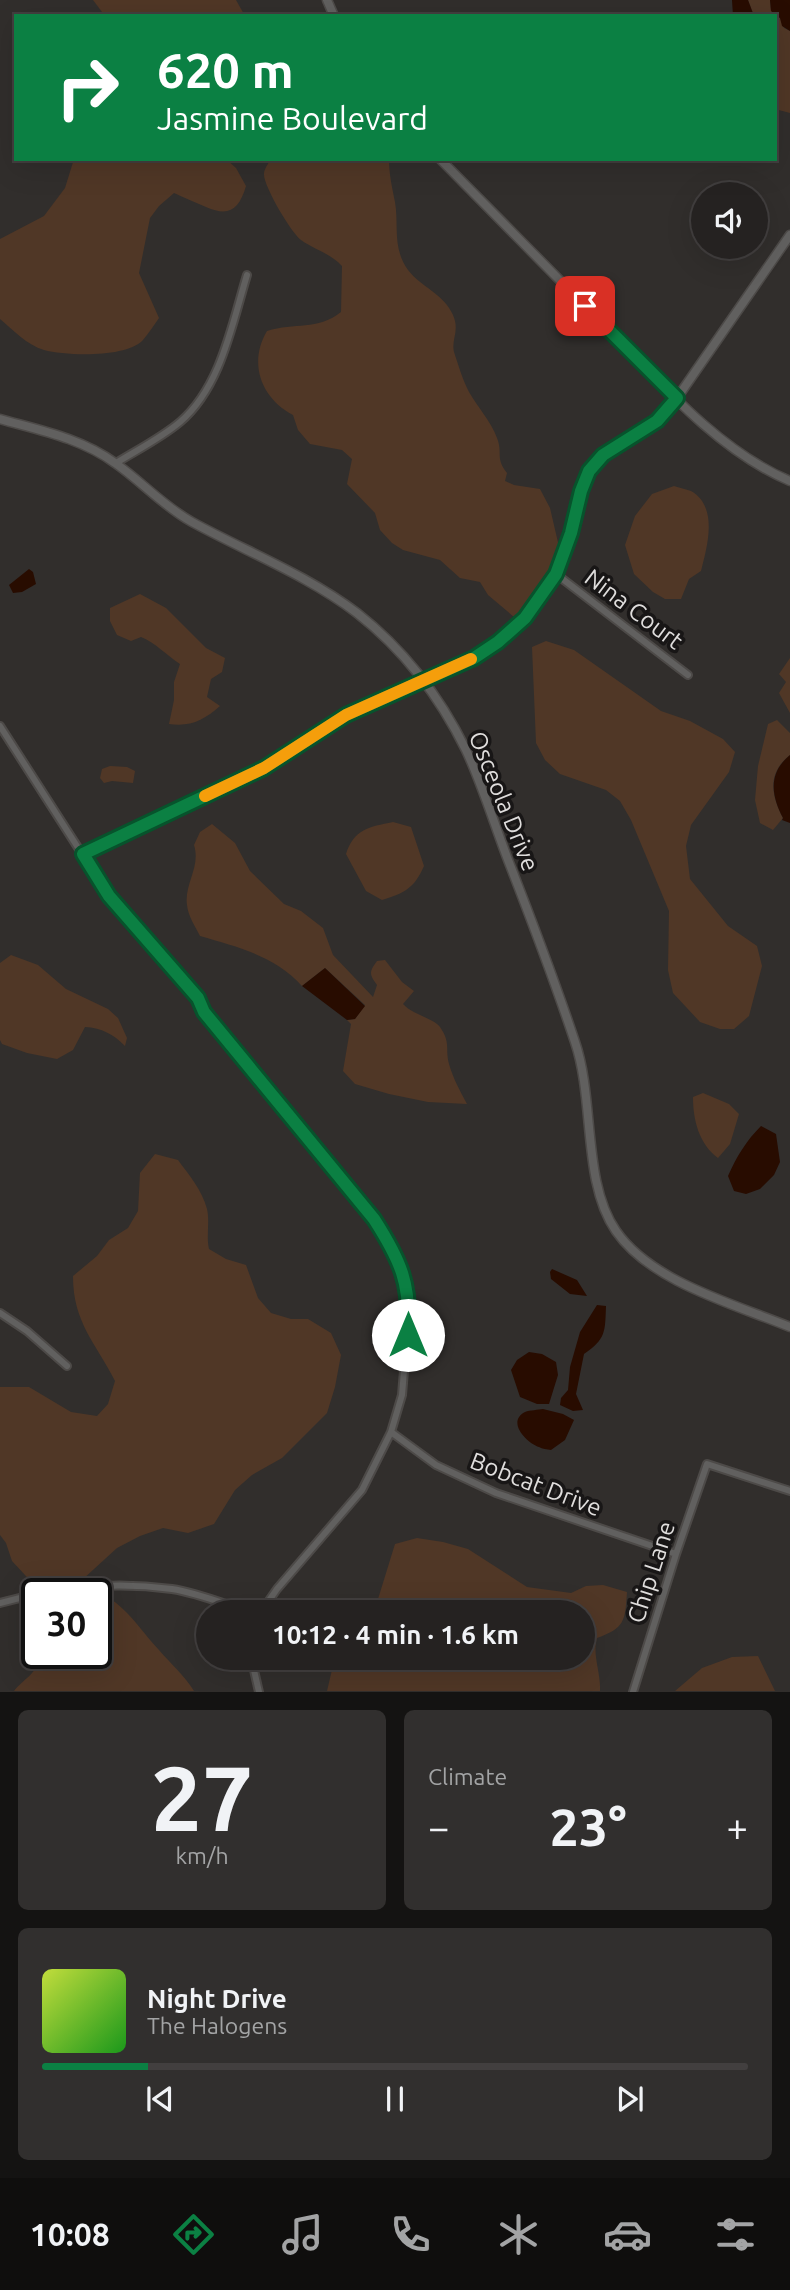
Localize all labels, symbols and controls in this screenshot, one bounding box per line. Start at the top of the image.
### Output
icon: right [42,42,133,133]
text: 620 m [157,42,294,97]
text: Jasmine Boulevard [157,100,428,136]
map controls [691,182,768,259]
button: sound [691,182,768,259]
pin [555,276,615,336]
icon: arrive [566,287,604,325]
street label: Nina Court [580,563,689,655]
street label: Osceola Drive [464,727,544,875]
position arrow [371,1298,445,1372]
street label: Bobcat Drive [467,1447,605,1521]
street label: Chip Lane [622,1518,680,1626]
speed limit sign: 30 [21,1578,112,1669]
text: 10:12 · 4 min · 1.6 km [272,1620,519,1649]
text: 27 [151,1746,253,1848]
text: Climate [428,1764,507,1789]
text: 23° [549,1798,627,1856]
text: − [428,1806,449,1848]
text: + [727,1806,748,1848]
text: km/h [175,1843,229,1868]
text: Night Drive [147,1984,287,2013]
text: The Halogens [147,2013,287,2038]
icon: previous [141,2080,179,2118]
icon: pause [376,2080,414,2118]
icon: next [611,2080,649,2118]
icon: directions [169,2210,218,2259]
icon: music [278,2210,327,2259]
icon: phone [386,2210,435,2259]
icon: climate [494,2210,543,2259]
icon: car [603,2210,652,2259]
icon: filters [711,2210,760,2259]
text: 10:08 [30,2216,110,2252]

